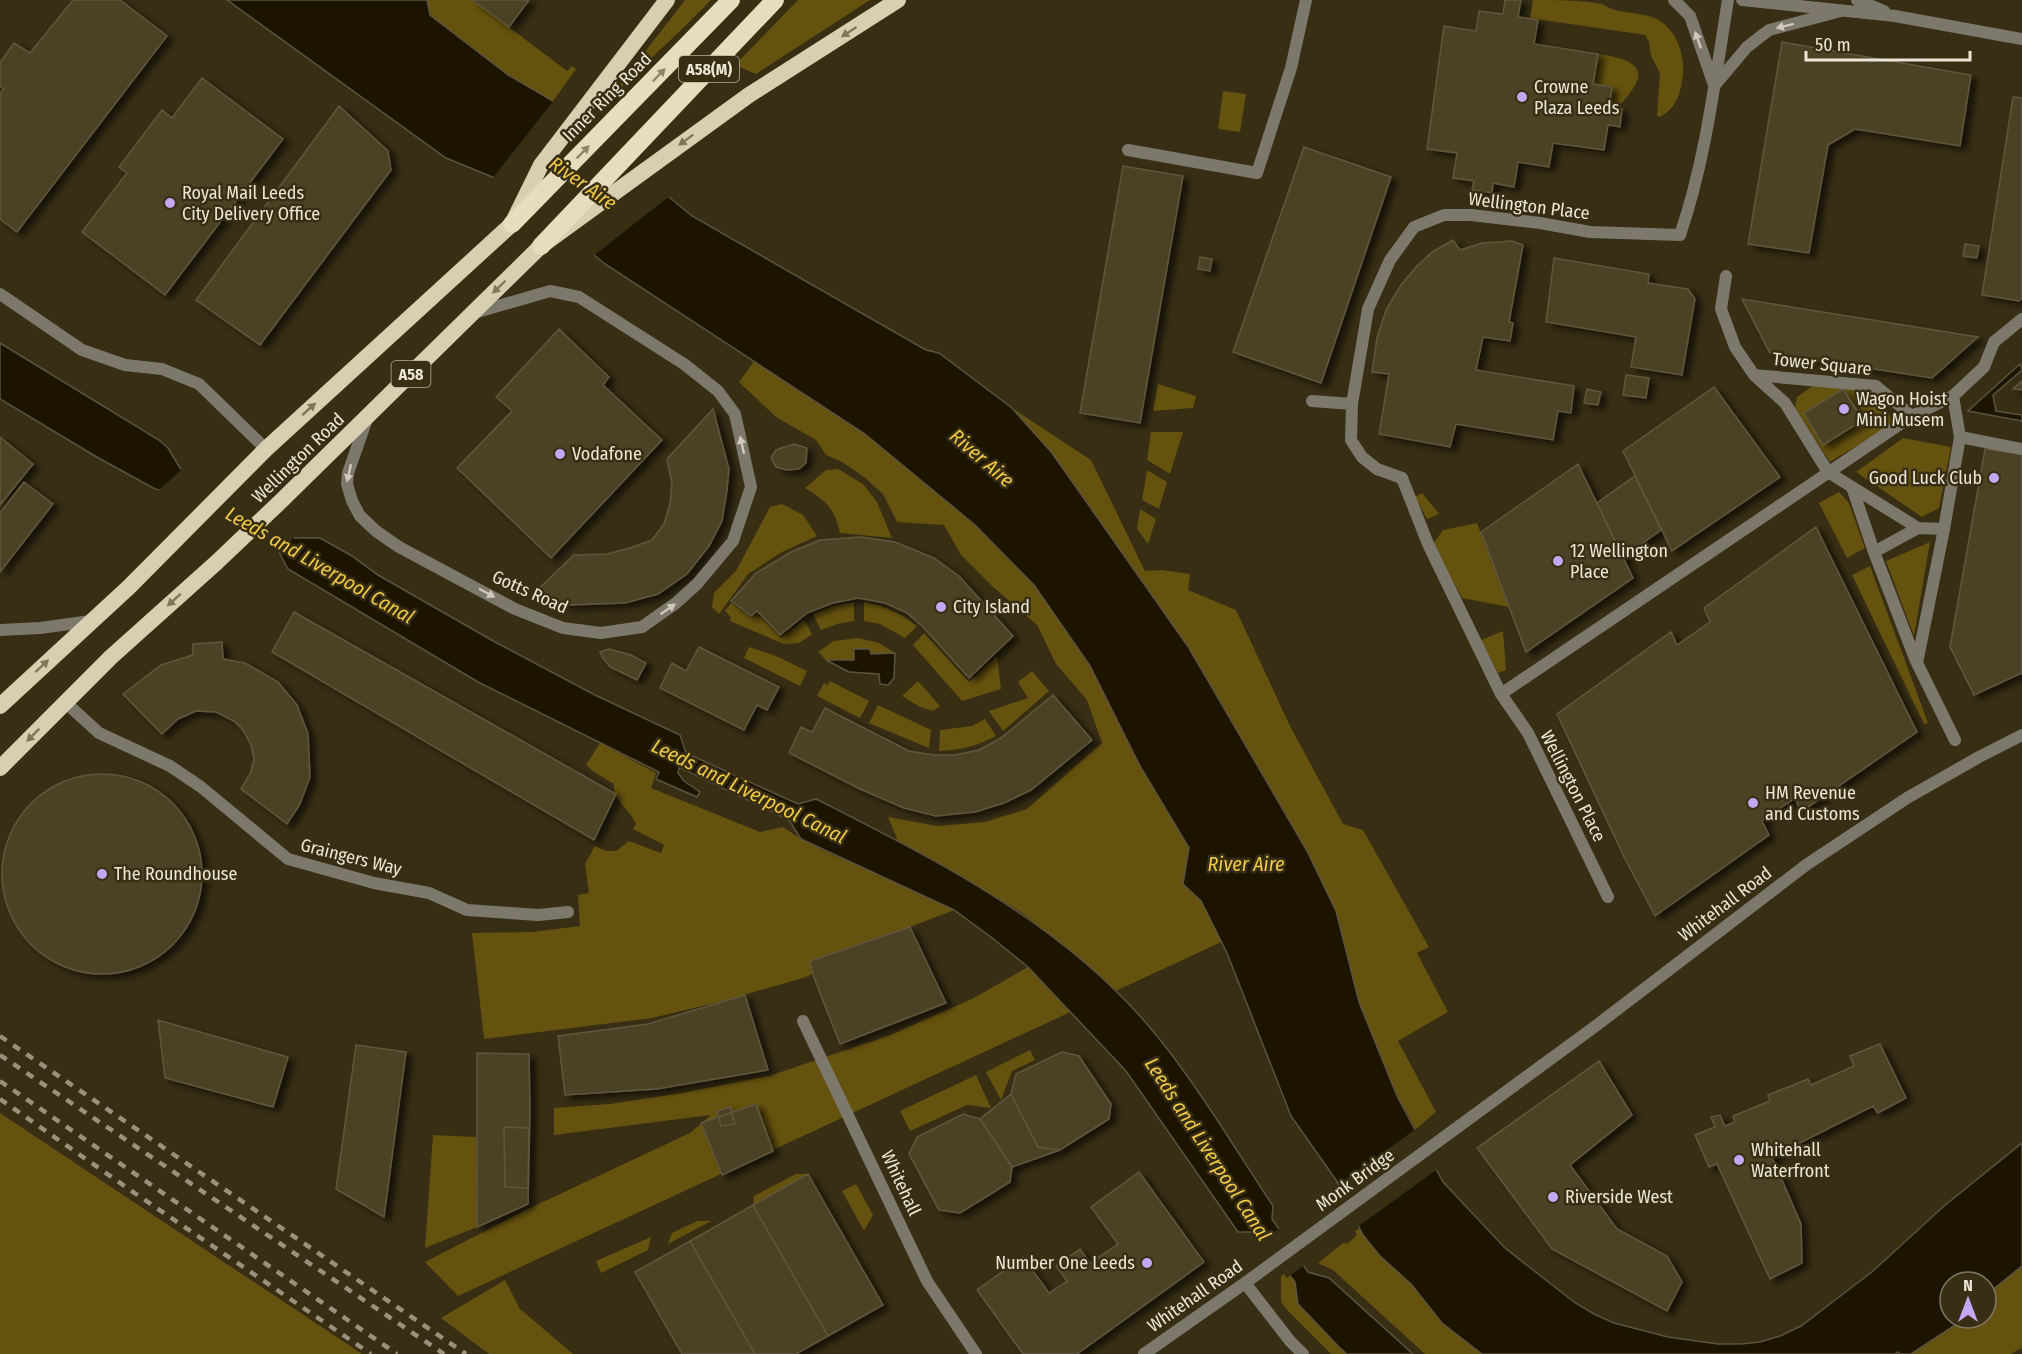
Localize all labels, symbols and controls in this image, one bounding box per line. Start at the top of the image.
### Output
one-way arrow [1775,21,1794,31]
scale bar [1806,24,1970,62]
one-way arrow [840,26,857,37]
one-way arrow [1692,31,1702,49]
text: 50 m [1815,34,1851,56]
street label: Inner Ring Road [558,48,656,146]
road number: A58(M) [679,56,739,82]
one-way arrow [652,67,666,82]
place label: Crowne Plaza Leeds [1534,76,1620,119]
marker: Crowne Plaza Leeds [1515,90,1529,104]
one-way arrow [679,134,695,146]
one-way arrow [575,146,589,160]
water label: River Aire [545,151,622,215]
place label: Royal Mail Leeds City Delivery Office [182,182,320,225]
street label: Wellington Place [1467,188,1591,224]
marker: Royal Mail Leeds City Delivery Office [163,196,177,210]
one-way arrow [493,279,507,293]
street label: Tower Square [1771,348,1873,380]
road number: A58 [392,361,430,387]
place label: Wagon Hoist Mini Musem [1856,388,1948,431]
marker: Wagon Hoist Mini Musem [1837,402,1851,416]
one-way arrow [302,403,316,417]
street label: Wellington Road [247,408,349,508]
water label: River Aire [945,424,1019,493]
one-way arrow [736,436,746,454]
place label: Vodafone [572,443,642,465]
marker: Vodafone [553,447,567,461]
one-way arrow [344,464,354,482]
place label: Good Luck Club [1869,467,1982,489]
marker: Good Luck Club [1987,471,2001,485]
water label: Leeds and Liverpool Canal [222,501,418,629]
place label: 12 Wellington Place [1570,540,1668,583]
marker: 12 Wellington Place [1551,554,1565,568]
street label: Gotts Road [489,566,571,618]
one-way arrow [478,588,495,598]
one-way arrow [167,593,181,607]
place label: City Island [953,596,1030,618]
marker: City Island [934,600,948,614]
one-way arrow [659,603,675,615]
one-way arrow [35,659,50,673]
street label: Wellington Place [1536,727,1611,845]
one-way arrow [26,728,40,742]
water label: Leeds and Liverpool Canal [648,733,850,849]
place label: HM Revenue and Customs [1765,782,1860,825]
marker: HM Revenue and Customs [1746,796,1760,810]
street label: Graingers Way [298,834,404,880]
water label: River Aire [1208,852,1285,876]
street label: Whitehall Road [1674,862,1776,946]
place label: The Roundhouse [114,863,238,885]
marker: The Roundhouse [95,867,109,881]
water label: Leeds and Liverpool Canal [1140,1053,1276,1245]
place label: Whitehall Waterfront [1751,1139,1830,1182]
street label: Monk Bridge [1311,1144,1399,1216]
street label: Whitehall [876,1147,926,1219]
marker: Whitehall Waterfront [1732,1153,1746,1167]
place label: Riverside West [1565,1186,1673,1208]
marker: Riverside West [1546,1190,1560,1204]
place label: Number One Leeds [995,1252,1135,1274]
street label: Whitehall Road [1143,1255,1247,1337]
marker: Number One Leeds [1140,1256,1154,1270]
north arrow [1938,1270,1998,1330]
text: N [1963,1276,1973,1295]

